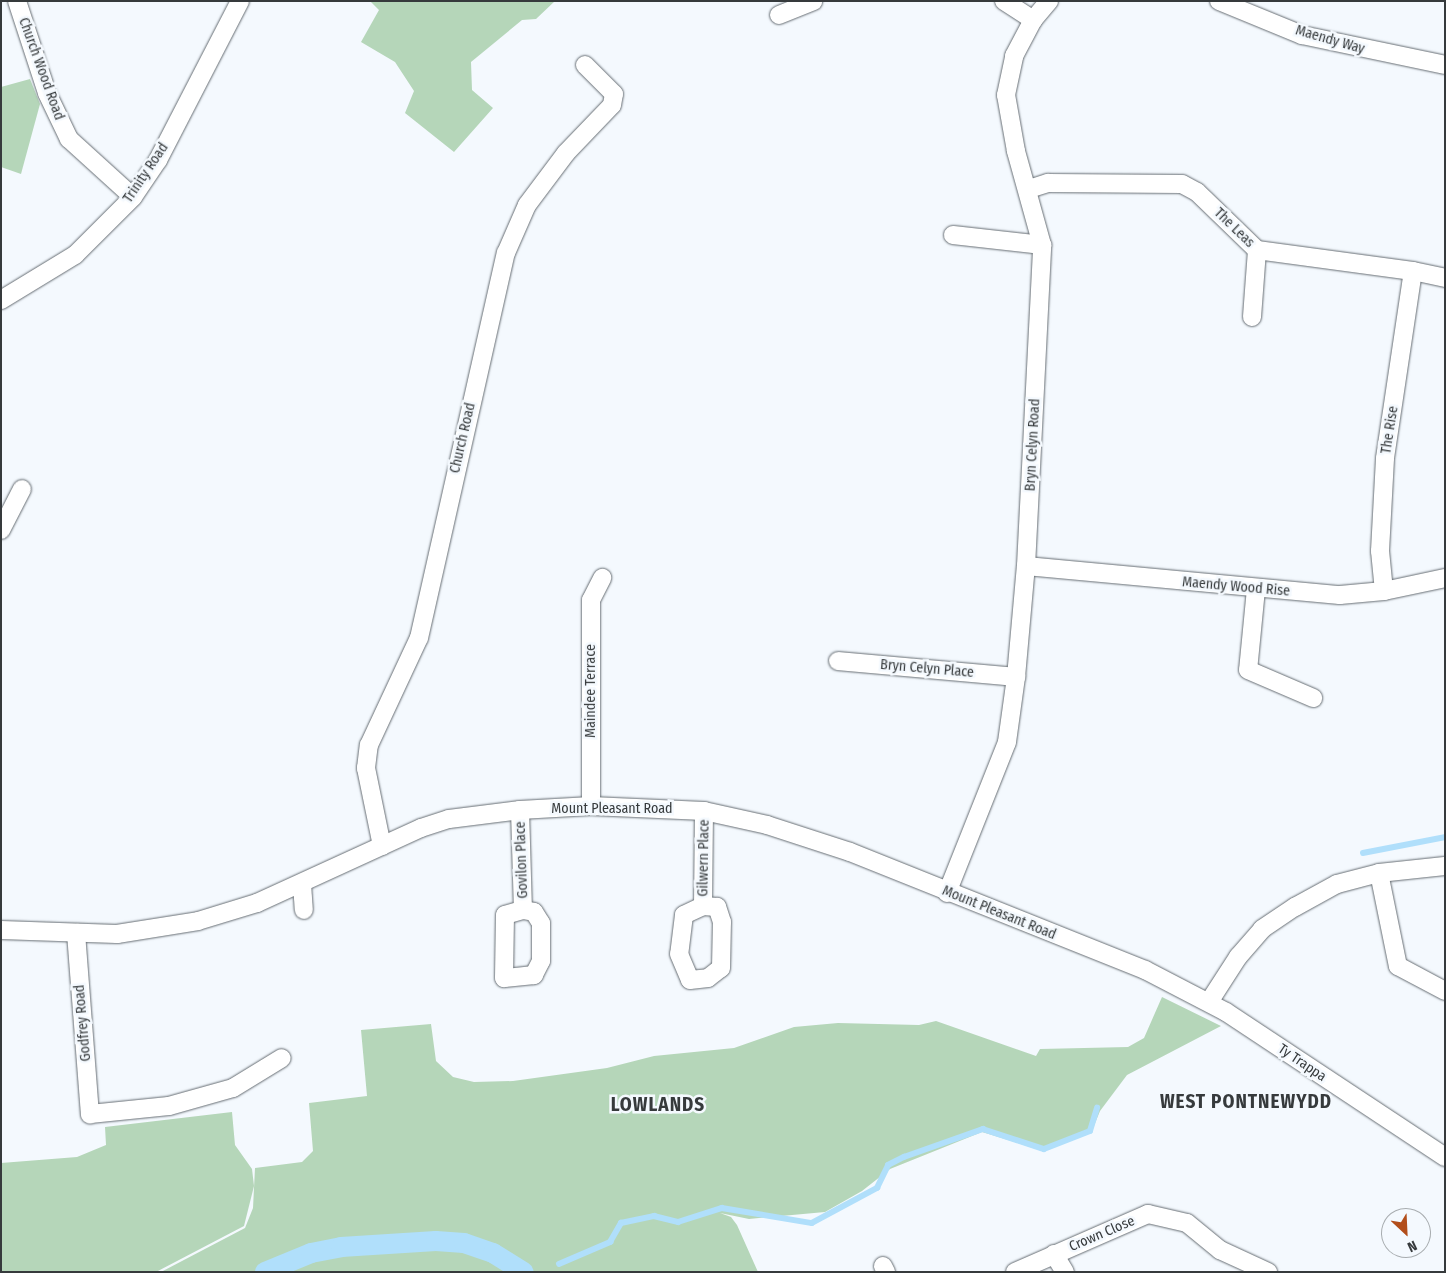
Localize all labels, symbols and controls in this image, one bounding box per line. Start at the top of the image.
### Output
street label: Church Wood Road [15,16,67,122]
street label: Maendy Way [1294,22,1366,58]
street label: Trinity Road [120,140,172,206]
street label: The Leas [1210,205,1258,251]
street label: Bryn Celyn Road [1022,398,1044,492]
street label: Church Road [447,401,479,475]
street label: The Rise [1378,405,1402,455]
street label: Maendy Wood Rise [1181,574,1291,600]
street label: Maindee Terrace [583,644,599,738]
street label: Bryn Celyn Place [879,657,975,681]
street label: Mount Pleasant Road [551,801,673,817]
street label: Gilwern Place [695,819,713,897]
street label: Govilon Place [512,821,532,899]
street label: Mount Pleasant Road [940,883,1058,943]
street label: Godfrey Road [71,984,95,1062]
street label: Ty Trappa [1275,1041,1329,1085]
district label: WEST PONTNEWYDD [1158,1091,1334,1113]
district label: LOWLANDS [610,1094,706,1116]
north arrow [1381,1208,1431,1258]
street label: Crown Close [1067,1213,1137,1255]
text: N [1405,1237,1420,1256]

